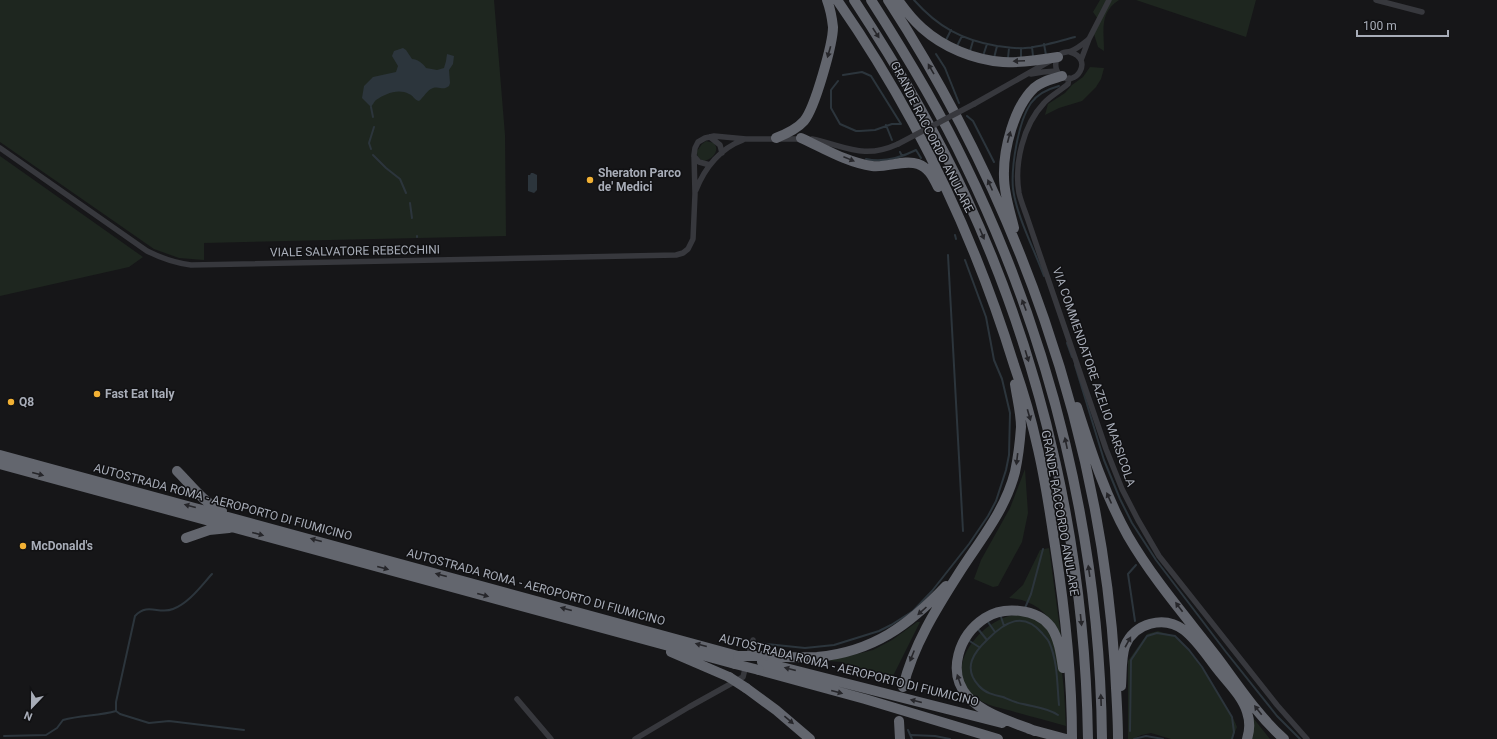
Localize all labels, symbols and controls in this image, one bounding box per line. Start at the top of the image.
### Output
scale bar [1357,12,1448,38]
text: 100 m [1363,19,1397,33]
one-way arrow [872,27,880,38]
one-way arrow [826,46,832,58]
one-way arrow [1013,58,1025,65]
street label: GRANDE RACCORDO ANULARE [888,59,976,215]
one-way arrow [927,63,934,75]
one-way arrow [1007,131,1013,143]
one-way arrow [844,157,856,163]
place label: Sheraton Parco de' Medici [598,166,681,194]
marker: Sheraton Parco de' Medici [585,175,595,185]
one-way arrow [987,179,993,190]
one-way arrow [979,228,985,240]
street label: VIALE SALVATORE REBECCHINI [270,243,440,259]
street label: VIA COMMENDATORE AZELIO MARSICOLA [1050,266,1138,489]
one-way arrow [1020,299,1026,311]
one-way arrow [1024,350,1030,362]
place label: Fast Eat Italy [105,387,175,401]
marker: Fast Eat Italy [92,389,102,399]
place label: Q8 [19,395,34,409]
marker: Q8 [6,397,16,407]
one-way arrow [1026,409,1032,421]
street label: GRANDE RACCORDO ANULARE [1039,429,1082,597]
one-way arrow [1062,437,1068,449]
one-way arrow [1013,452,1020,465]
street label: AUTOSTRADA ROMA - AEROPORTO DI FIUMICINO [92,461,354,543]
one-way arrow [32,471,44,477]
one-way arrow [1106,492,1112,504]
one-way arrow [184,503,196,509]
one-way arrow [251,531,264,537]
one-way arrow [309,537,322,543]
place label: McDonald's [31,539,93,553]
marker: McDonald's [18,541,28,551]
street label: AUTOSTRADA ROMA - AEROPORTO DI FIUMICINO [405,546,667,628]
one-way arrow [377,565,389,571]
one-way arrow [1086,565,1092,577]
one-way arrow [435,572,447,578]
one-way arrow [477,592,489,598]
one-way arrow [1175,602,1183,613]
one-way arrow [560,606,572,612]
one-way arrow [917,606,926,615]
one-way arrow [1078,614,1085,626]
street label: AUTOSTRADA ROMA - AEROPORTO DI FIUMICINO [718,631,980,709]
one-way arrow [1125,636,1132,648]
one-way arrow [694,642,707,648]
one-way arrow [909,651,915,663]
one-way arrow [784,666,796,672]
one-way arrow [956,674,962,686]
north arrow [12,687,52,727]
one-way arrow [831,689,843,695]
one-way arrow [1098,693,1104,706]
one-way arrow [910,698,922,704]
one-way arrow [1254,705,1262,716]
text: N [22,708,34,723]
one-way arrow [783,716,794,725]

